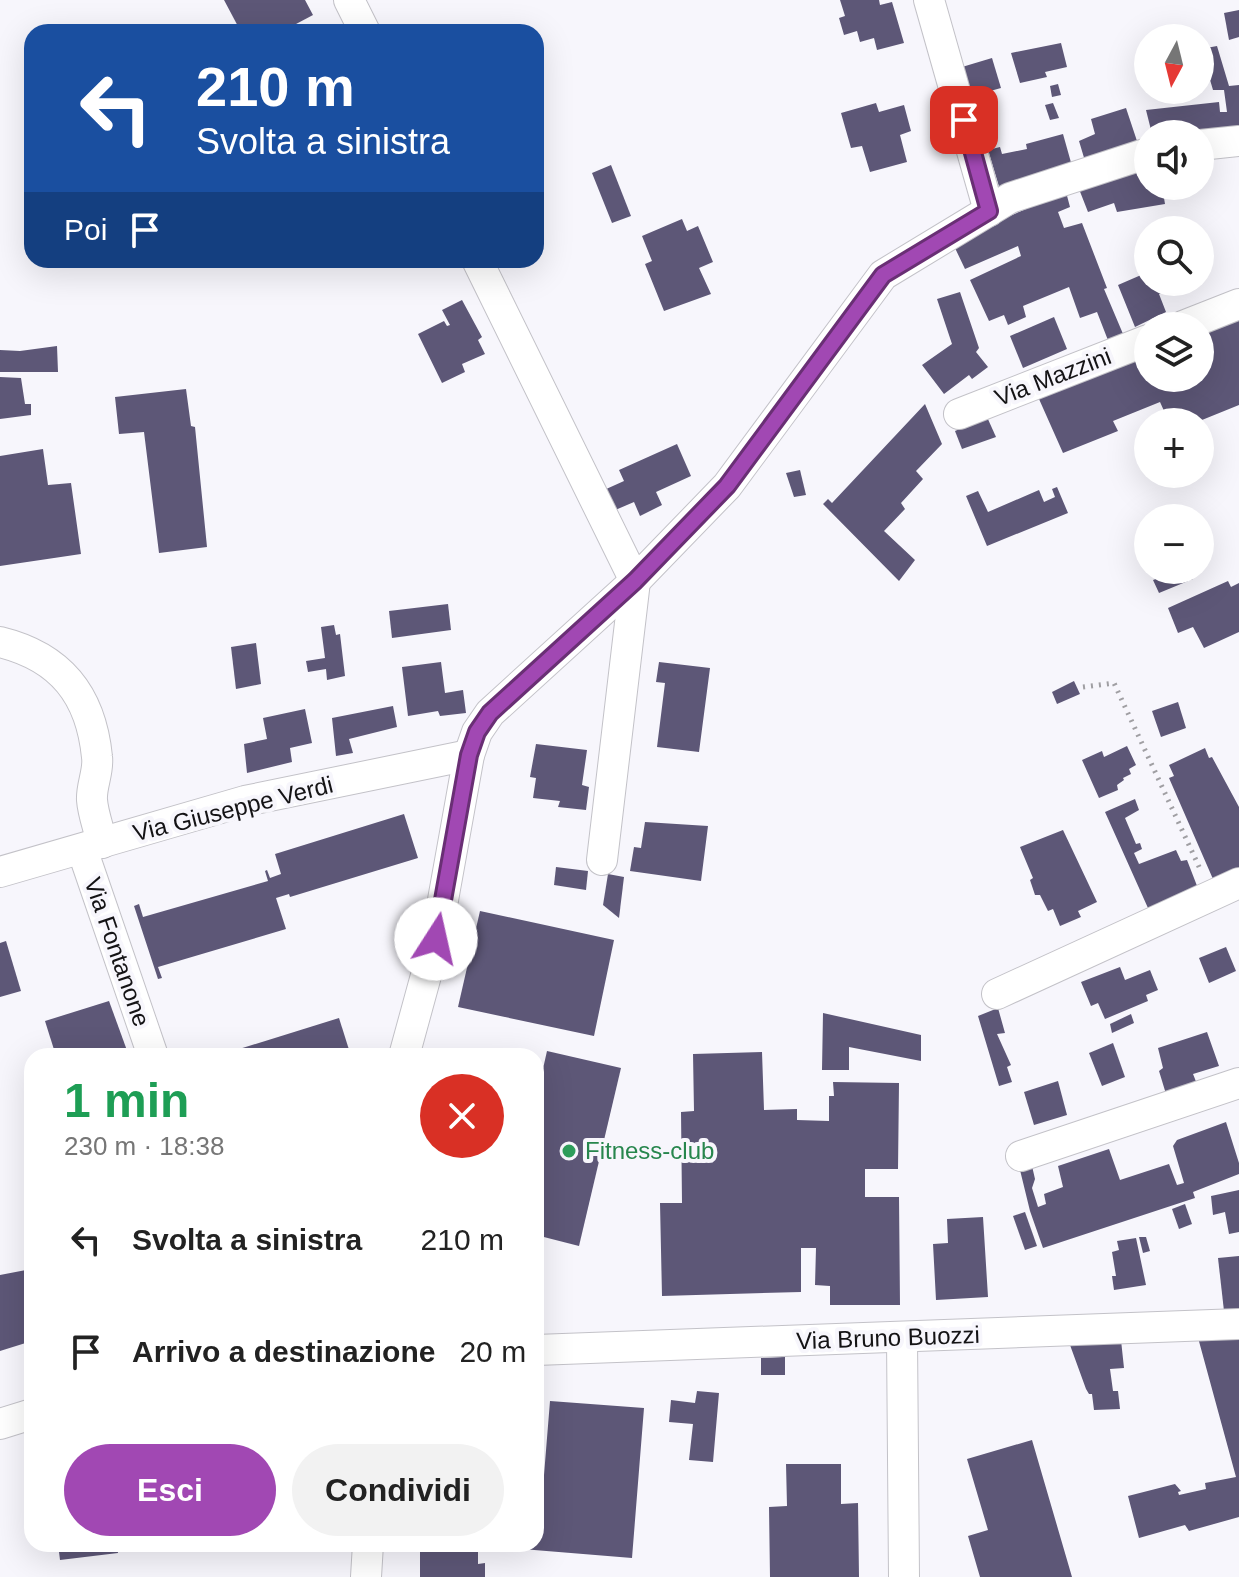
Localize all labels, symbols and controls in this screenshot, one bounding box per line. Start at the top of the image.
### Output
north arrow [1134,24,1214,104]
map controls [1134,24,1214,584]
text: 210 m [196,55,355,118]
icon: left [64,56,168,160]
pin [930,86,998,154]
icon: arrive [942,98,986,142]
button: sound [1134,120,1214,200]
text: Svolta a sinistra [196,121,450,162]
icon: arrive [123,208,167,252]
text: Poi [64,213,107,246]
button: search [1134,216,1214,296]
button: layers [1134,312,1214,392]
street label: Via Mazzini [991,342,1115,411]
button: + [1134,408,1214,488]
button: − [1134,504,1214,584]
street label: Via Giuseppe Verdi [130,771,336,846]
street label: Via Fontanone [79,874,156,1030]
position arrow [394,897,478,981]
text: 1 min [64,1074,189,1127]
button: close [420,1074,504,1158]
text: 230 m · 18:38 [64,1131,224,1161]
place label: Fitness-club [585,1137,714,1164]
marker: Fitness-club [560,1142,578,1160]
icon: left [64,1218,108,1262]
text: Svolta a sinistra [132,1223,362,1256]
text: 210 m [421,1223,504,1256]
street label: Via Bruno Buozzi [796,1321,980,1354]
icon: arrive [64,1330,108,1374]
text: Arrivo a destinazione [132,1335,435,1368]
text: 20 m [459,1335,526,1368]
button: Esci [64,1444,276,1536]
button: Condividi [292,1444,504,1536]

